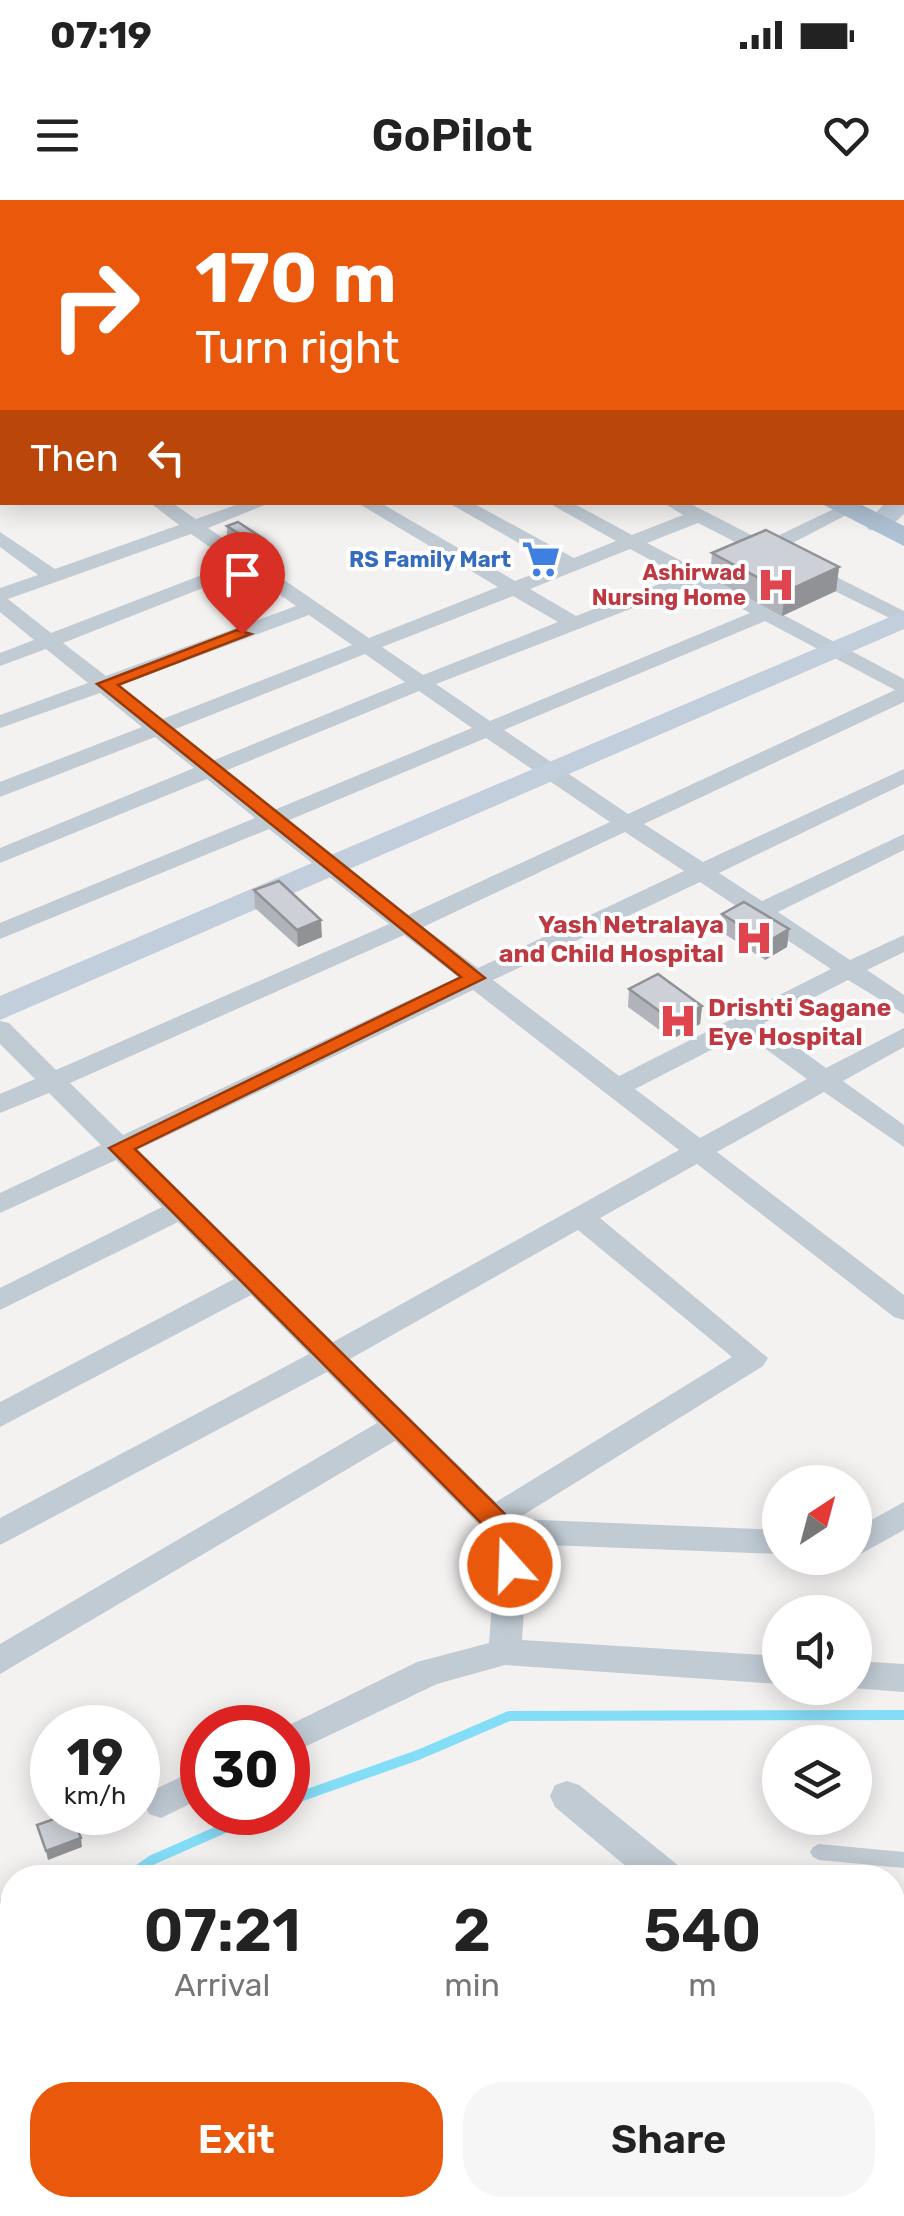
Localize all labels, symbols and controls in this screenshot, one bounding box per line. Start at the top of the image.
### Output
text: 07:19 [50,12,152,58]
icon: menu [30,108,85,163]
icon: heart [819,108,874,163]
text: GoPilot [372,109,532,162]
text: 170 m [195,237,397,320]
icon: right [30,240,160,370]
text: Turn right [195,321,399,374]
icon: left [139,430,194,485]
text: Then [30,435,119,481]
pin [200,532,285,635]
supermarket icon: RS Family Mart [520,538,562,580]
place label: RS Family Mart [349,546,511,573]
icon: arrive [215,547,270,602]
place label: Ashirwad Nursing Home [592,559,746,611]
hospital icon: Ashirwad Nursing Home [755,564,797,606]
place label: Yash Netralaya and Child Hospital [499,910,724,968]
hospital icon: Yash Netralaya and Child Hospital [733,917,775,959]
place label: Drishti Sagane Eye Hospital [708,993,891,1051]
hospital icon: Drishti Sagane Eye Hospital [657,1000,699,1042]
north arrow [762,1465,872,1575]
map controls [762,1465,872,1835]
position arrow [458,1513,562,1617]
button: sound [762,1595,872,1705]
speed limit sign: 30 [180,1705,310,1835]
button: layers [762,1725,872,1835]
text: 19 [67,1728,123,1788]
text: km/h [64,1781,126,1810]
text: 07:21 [144,1895,301,1966]
text: 2 [453,1895,491,1966]
text: 540 [643,1895,761,1966]
text: Arrival [174,1966,270,2004]
text: min [444,1966,500,2004]
text: m [688,1966,717,2004]
button: Exit [30,2082,443,2197]
button: Share [463,2082,875,2197]

